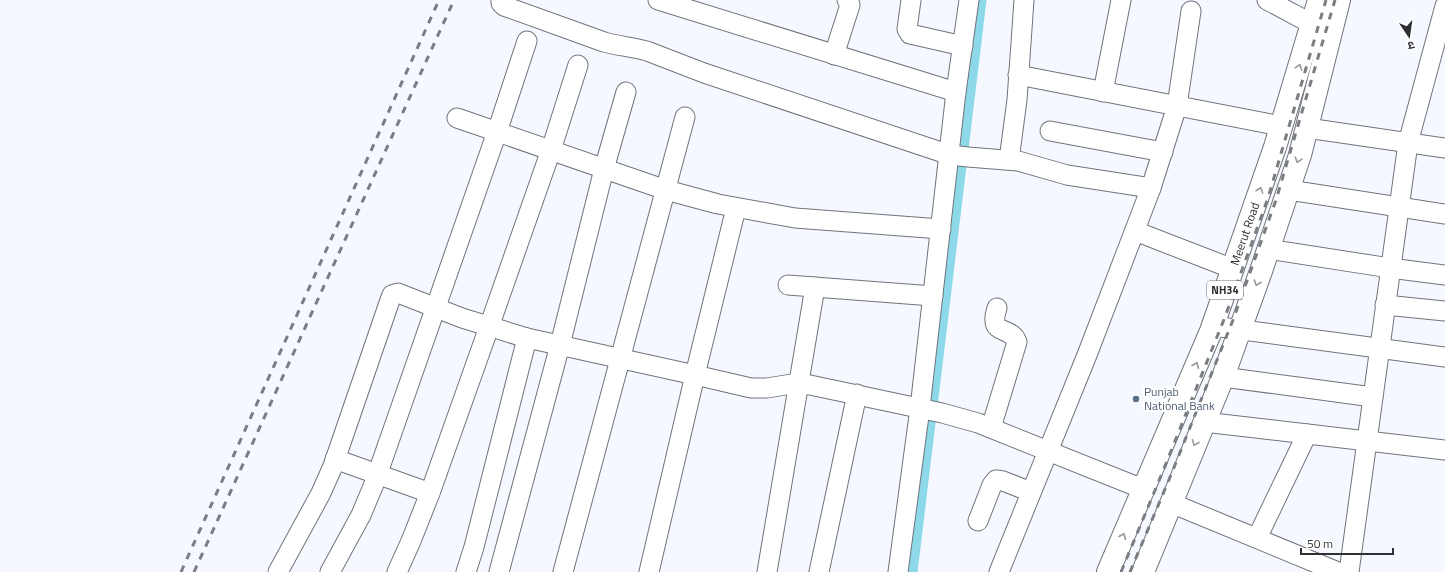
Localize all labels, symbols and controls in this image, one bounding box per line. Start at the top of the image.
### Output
north arrow [1389,16,1429,56]
text: उ [1406,37,1416,54]
one-way arrow [1294,63,1303,70]
one-way arrow [1294,156,1303,163]
one-way arrow [1255,187,1264,194]
street label: Meerut Road [1225,200,1264,268]
one-way arrow [1253,279,1262,286]
road number: NH34 [1207,281,1243,299]
one-way arrow [1192,362,1200,369]
place label: Punjab National Bank [1144,382,1215,415]
marker: Punjab National Bank [1131,394,1141,404]
one-way arrow [1192,439,1200,447]
scale bar [1301,530,1393,556]
one-way arrow [1118,533,1126,541]
text: 50 m [1307,534,1333,553]

